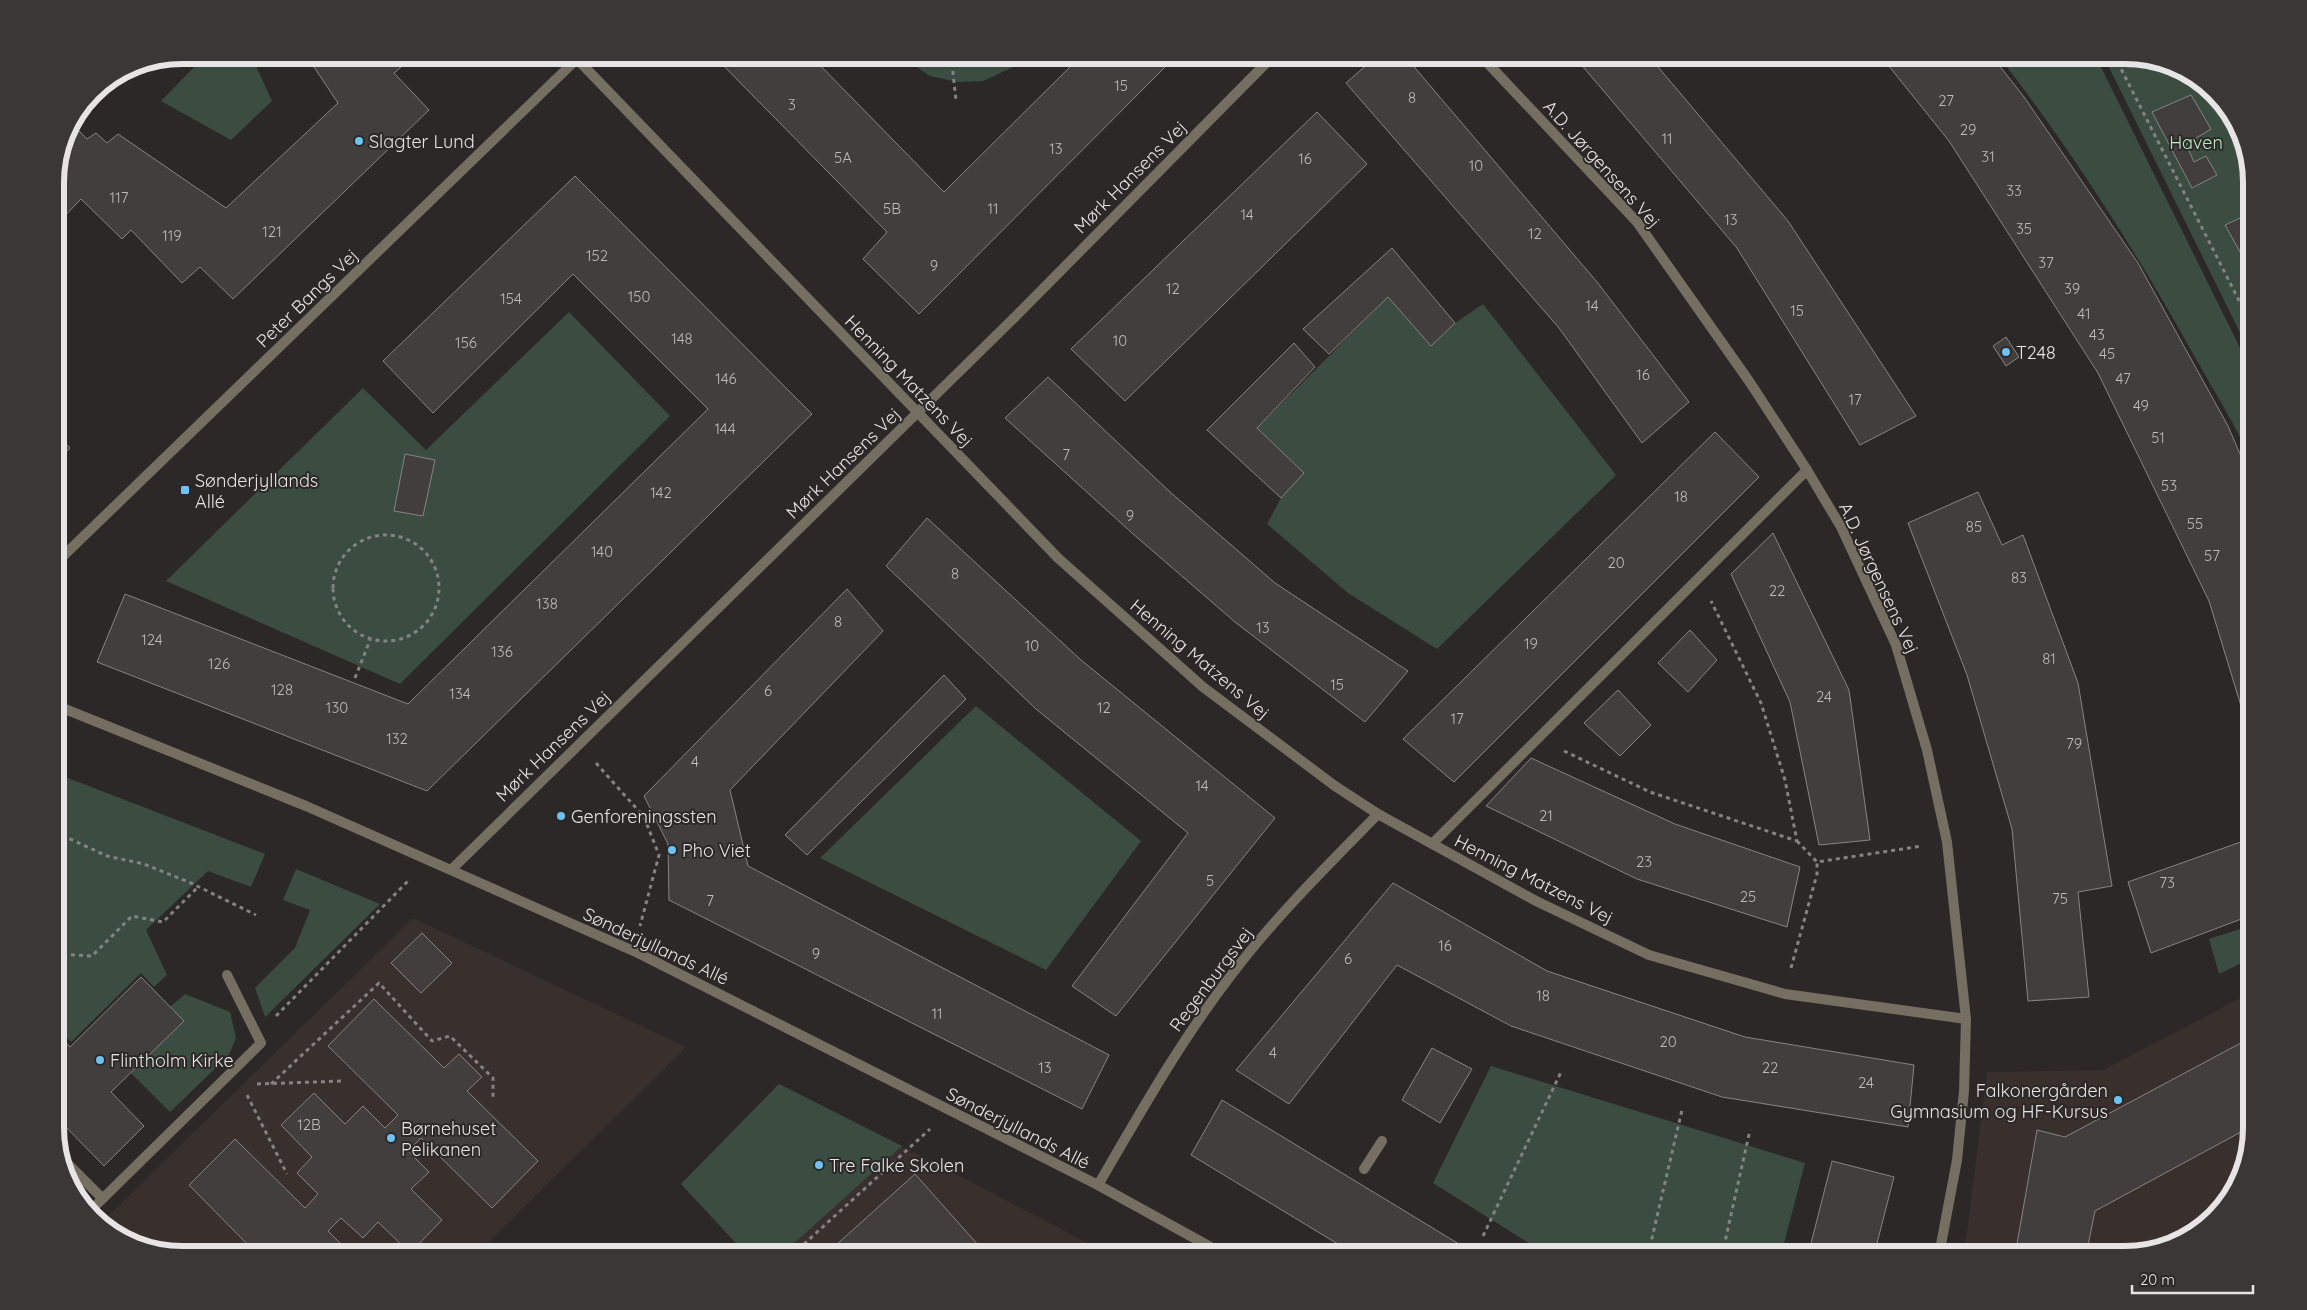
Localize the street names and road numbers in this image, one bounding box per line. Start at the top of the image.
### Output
street label: A.D. Jørgensens Vej [1539,95,1665,233]
street label: Mørk Hansens Vej [1069,116,1191,238]
street label: Peter Bangs Vej [251,244,363,352]
street label: Henning Matzens Vej [840,310,978,452]
street label: Mørk Hansens Vej [781,402,905,524]
street label: A.D. Jørgensens Vej [1834,499,1924,657]
street label: Henning Matzens Vej [1126,594,1274,724]
street label: Mørk Hansens Vej [491,685,615,807]
street label: Henning Matzens Vej [1451,829,1617,929]
street label: Sønderjyllands Allé [580,902,732,990]
street label: Regenburgsvej [1164,922,1258,1036]
street label: Sønderjyllands Allé [942,1082,1094,1174]

